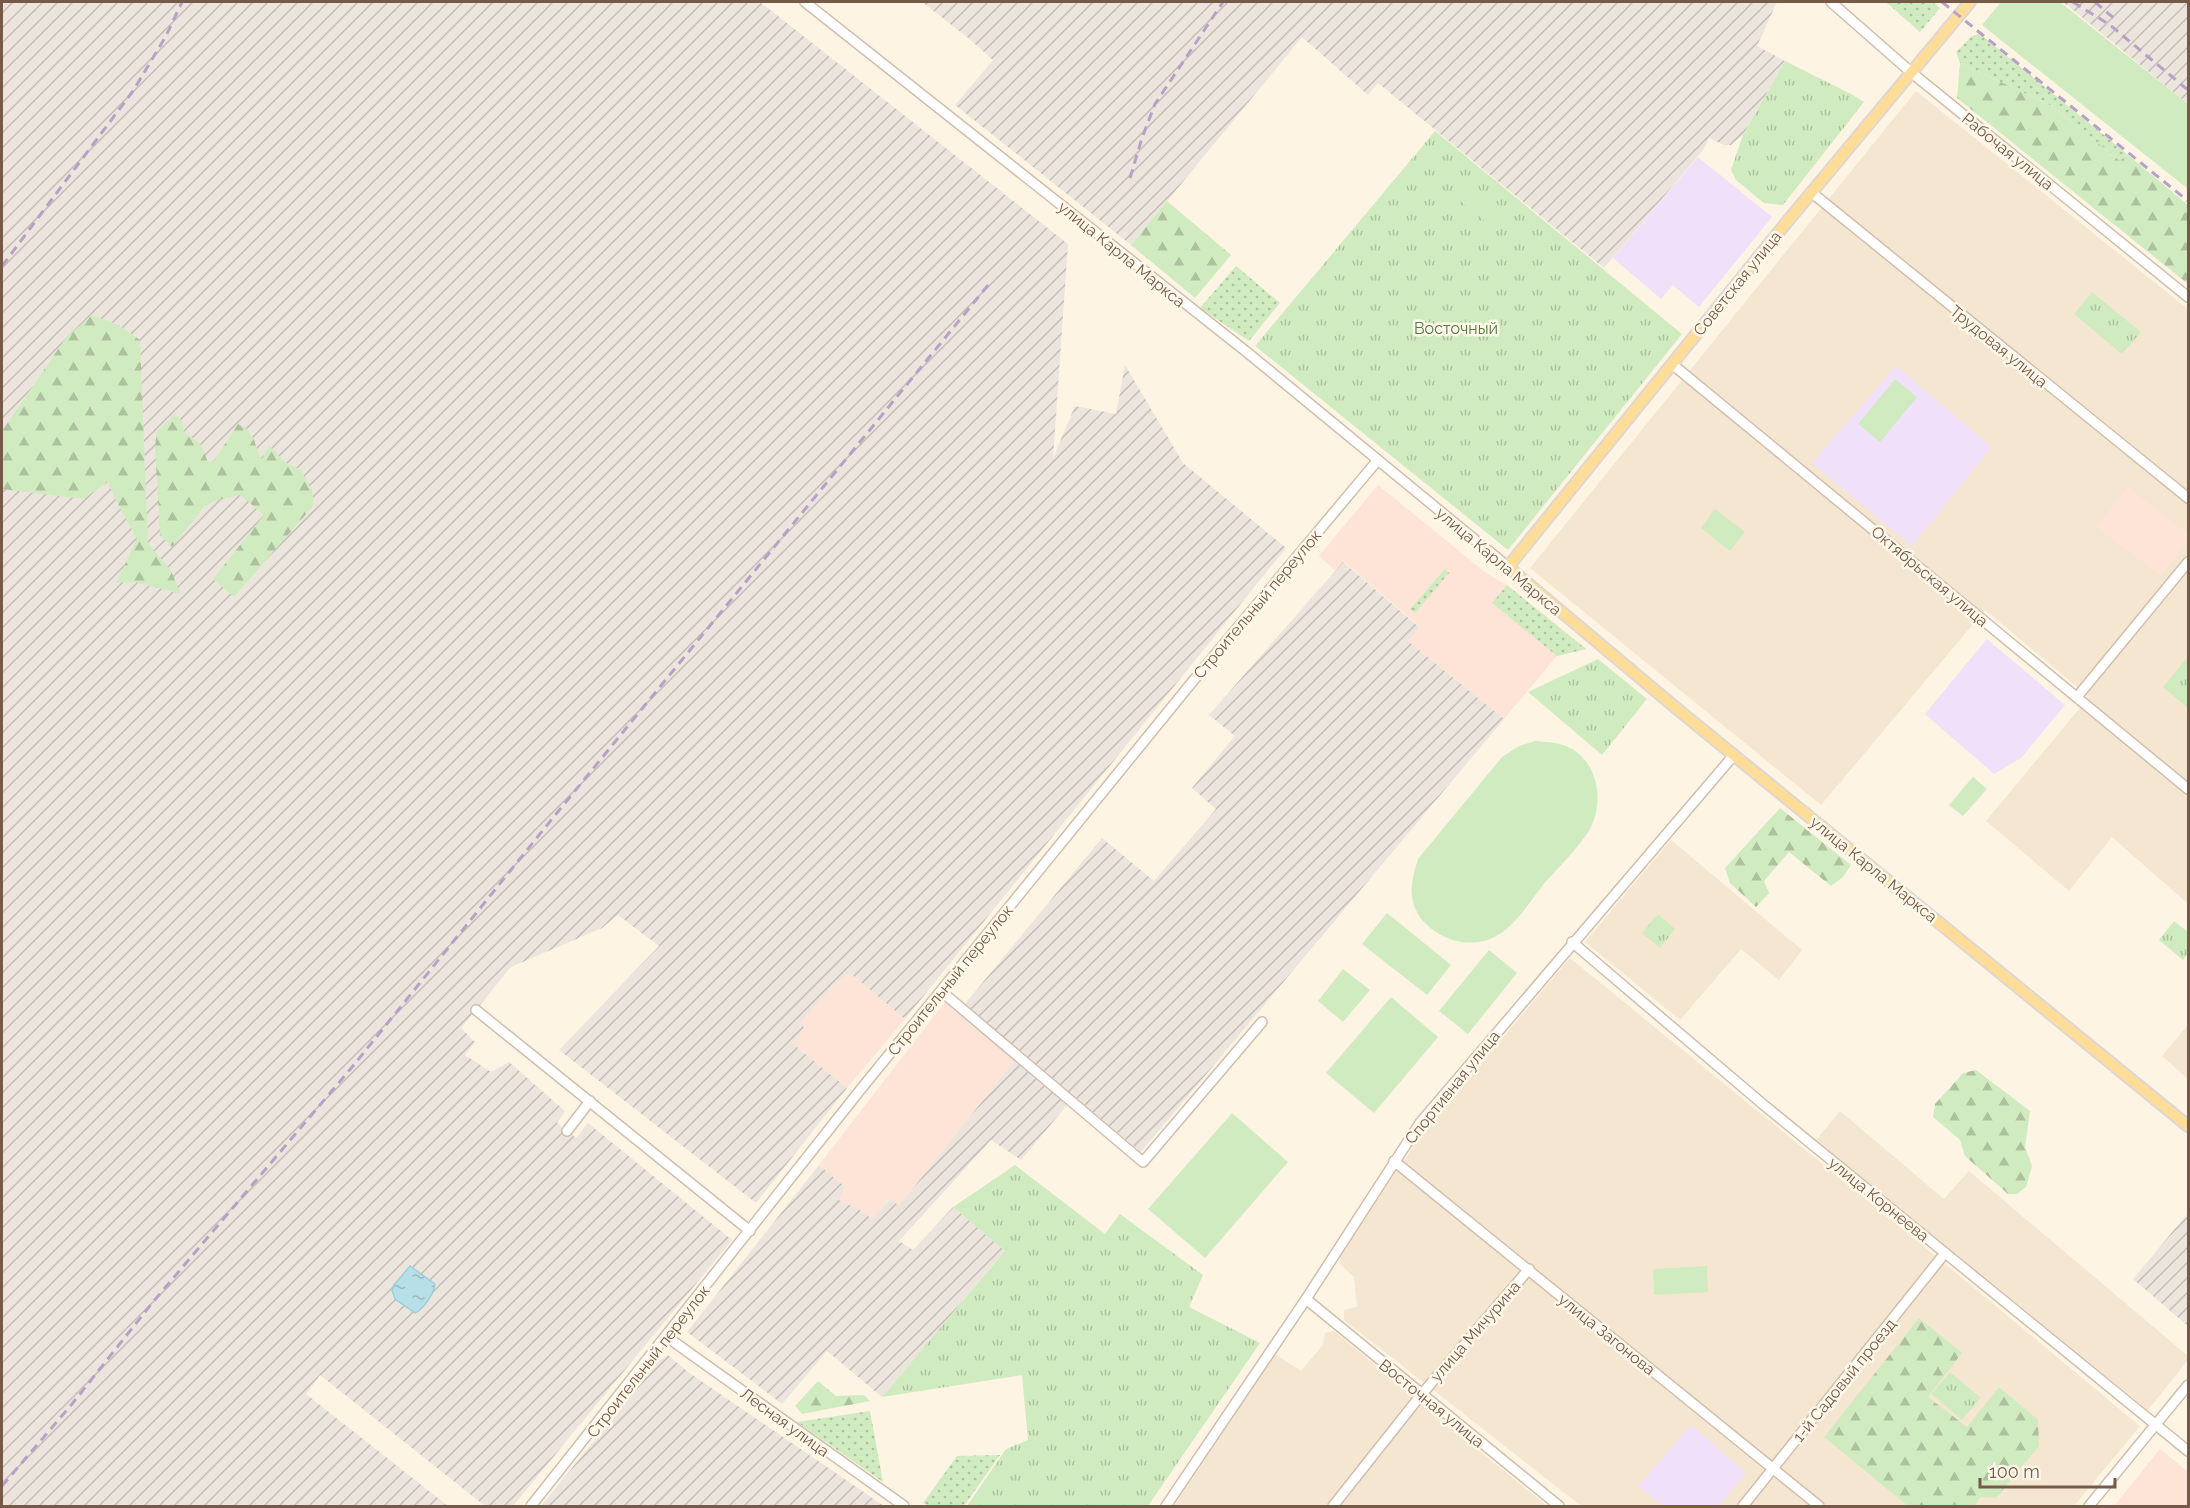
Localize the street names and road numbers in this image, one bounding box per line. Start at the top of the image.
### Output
street label: Рабочая улица [1958,109,2057,194]
street label: улица Карла Маркса [1054,197,1189,311]
street label: Советская улица [1689,227,1785,339]
street label: Трудовая улица [1946,301,2051,391]
street label: улица Карла Маркса [1432,503,1565,619]
street label: Октябрьская улица [1867,522,1992,631]
street label: Строительный переулок [1190,526,1325,683]
street label: улица Карла Маркса [1806,812,1941,926]
street label: Строительный переулок [884,901,1017,1059]
street label: Спортивная улица [1401,1027,1504,1148]
street label: улица Корнеева [1825,1153,1933,1246]
street label: улица Мичурина [1426,1277,1524,1386]
street label: Строительный переулок [583,1281,714,1441]
street label: улица Загонова [1554,1290,1659,1379]
street label: 1-й Садовый проезд [1789,1315,1900,1446]
street label: Восточная улица [1375,1355,1488,1452]
street label: Лесная улица [737,1384,833,1461]

